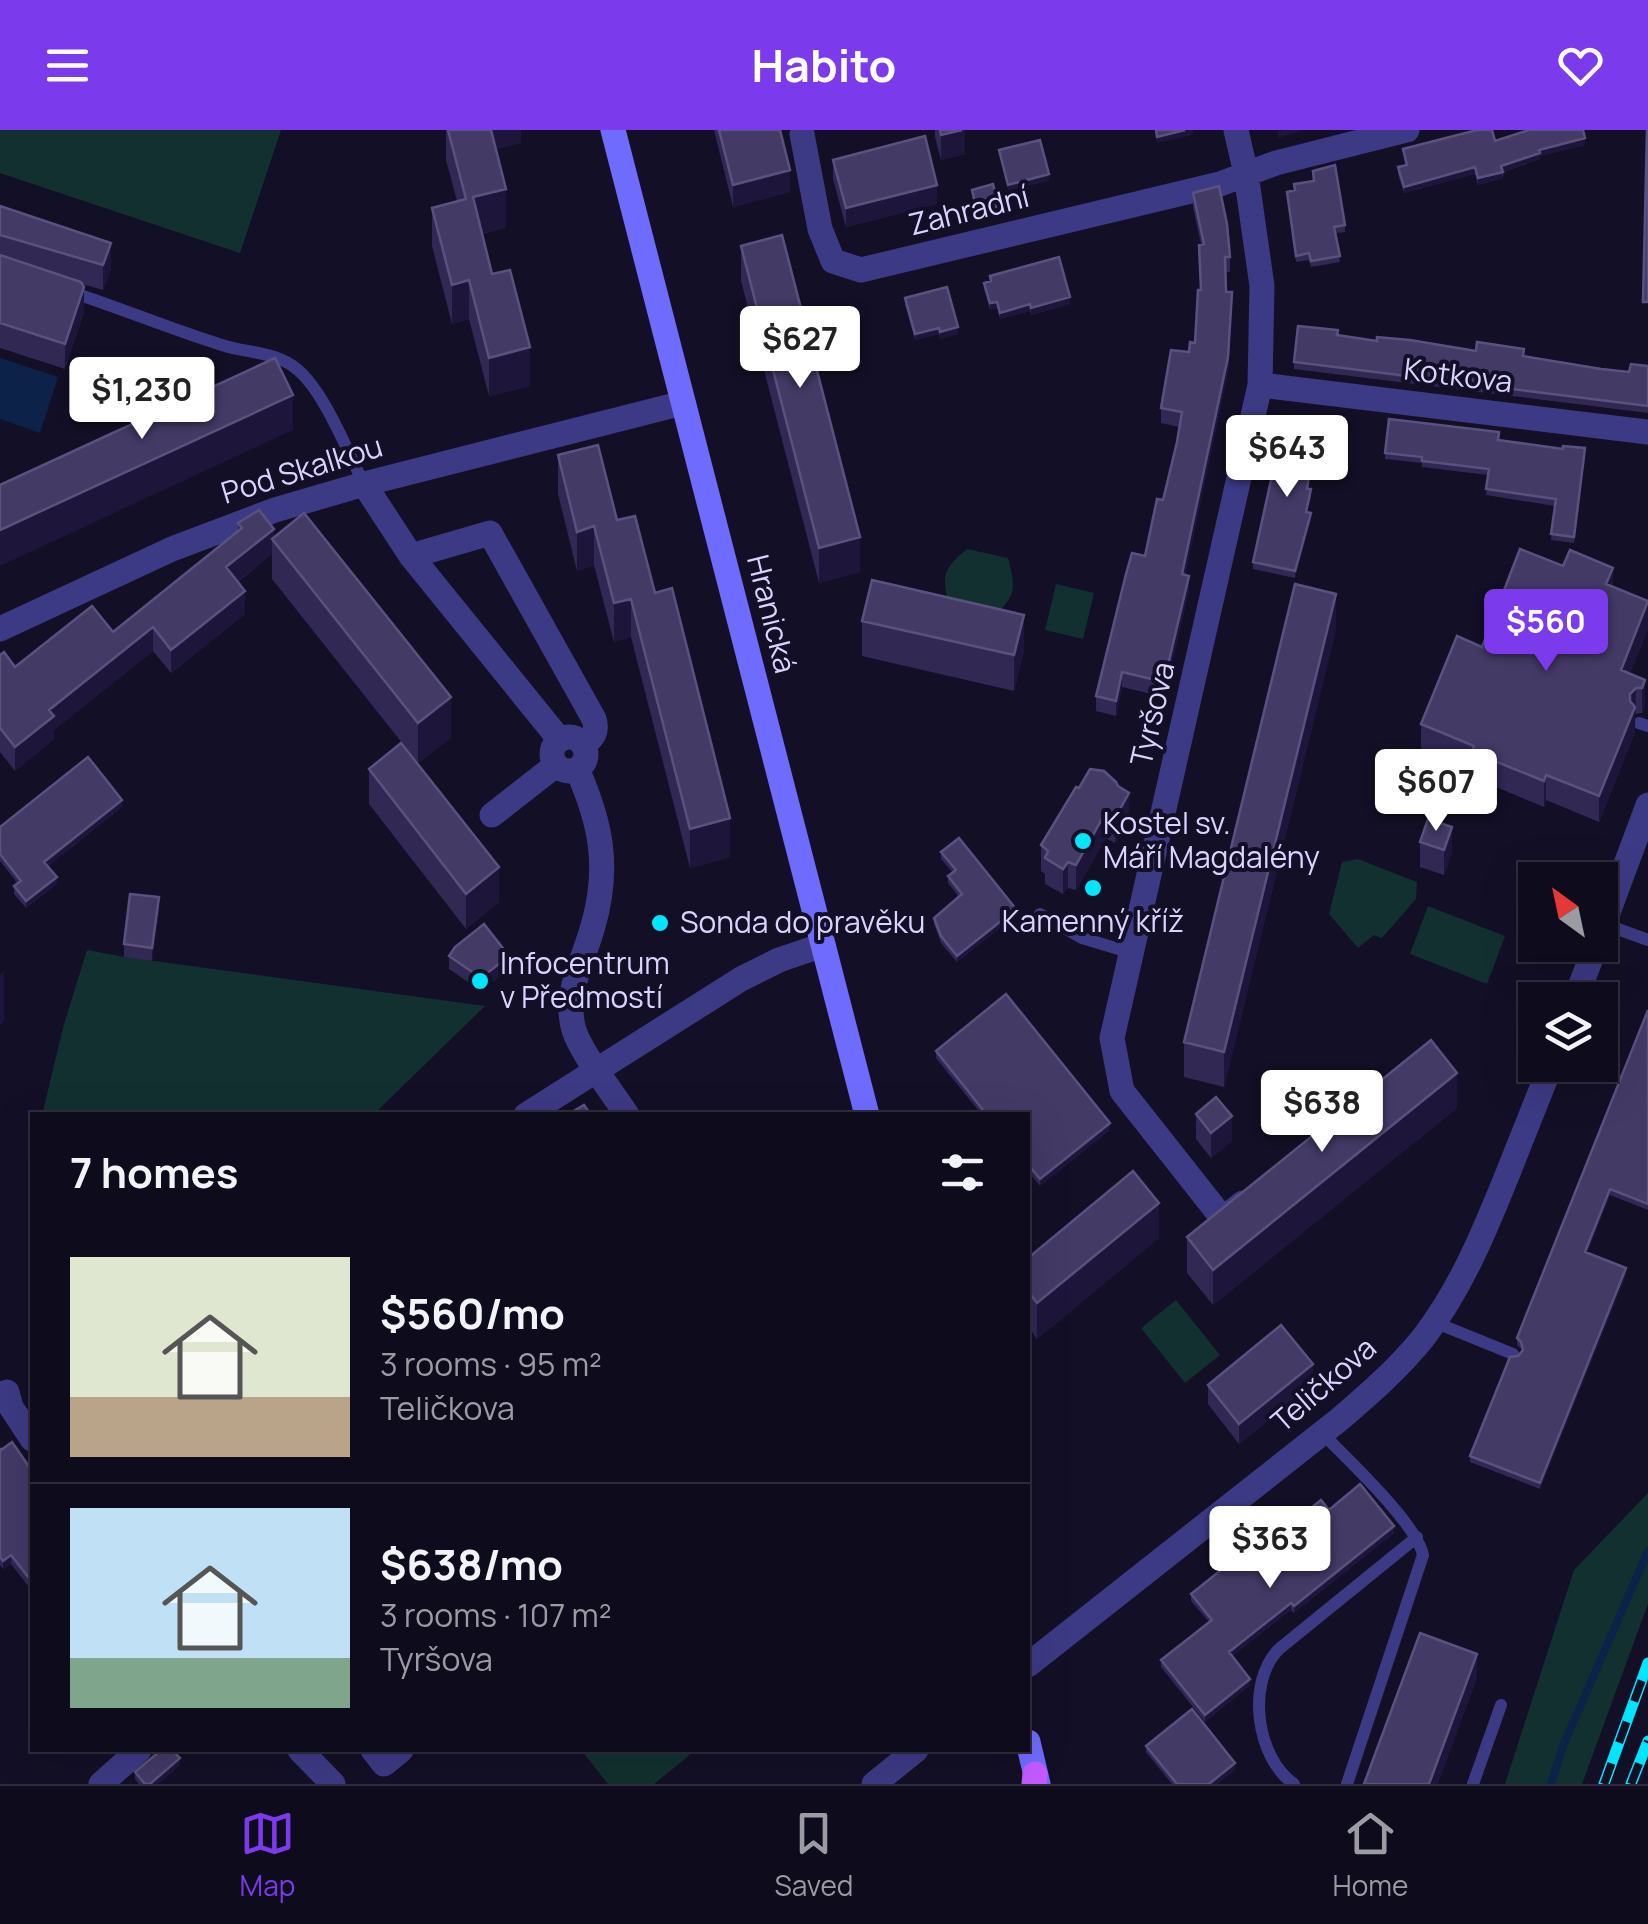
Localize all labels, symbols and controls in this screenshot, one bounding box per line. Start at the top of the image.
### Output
text: Habito [752,34,896,96]
icon: menu [40,38,95,93]
icon: heart [1553,38,1608,93]
street label: Zahradní [904,175,1033,244]
pin: $627 [741,306,859,391]
text: $627 [762,316,838,360]
street label: Kotkova [1402,348,1515,402]
pin: $1,230 [61,357,223,442]
text: $1,230 [91,367,193,411]
pin: $643 [1228,415,1346,500]
street label: Pod Skalkou [216,425,387,513]
text: $643 [1248,425,1326,469]
street label: Hranická [738,550,807,677]
pin: $560 [1487,589,1605,674]
text: $560 [1506,599,1586,643]
street label: Tyršova [1120,658,1183,770]
pin: $607 [1377,749,1495,834]
text: $607 [1397,759,1475,803]
place label: Kostel sv. Máří Magdalény [1103,802,1320,877]
marker: Kostel sv. Máří Magdalény [1072,830,1094,852]
north arrow [1518,862,1618,962]
map controls [1518,862,1618,1082]
marker: Kamenný kříž [1082,877,1104,899]
place label: Kamenný kříž [1002,900,1184,941]
place label: Sonda do pravěku [680,901,925,942]
marker: Sonda do pravěku [649,912,671,934]
place label: Infocentrum v Předmostí [500,942,670,1017]
marker: Infocentrum v Předmostí [469,970,491,992]
button: layers [1518,982,1618,1082]
pin: $638 [1263,1070,1381,1155]
text: $638 [1283,1080,1361,1124]
text: 7 homes [70,1143,238,1201]
icon: filters [935,1145,990,1200]
text: $560/mo [380,1284,565,1342]
icon: home [150,1297,270,1417]
street label: Teličkova [1262,1327,1384,1441]
text: 3 rooms · 95 m² [380,1342,602,1386]
text: Teličkova [380,1386,515,1430]
pin: $363 [1211,1506,1329,1591]
text: $363 [1231,1516,1309,1560]
text: $638/mo [380,1535,563,1593]
icon: home [150,1548,270,1668]
text: 3 rooms · 107 m² [380,1593,612,1637]
text: Tyršova [380,1637,493,1681]
tab: Map [240,1806,295,1904]
tab: Saved [775,1806,853,1904]
tab: Home [1333,1806,1408,1904]

